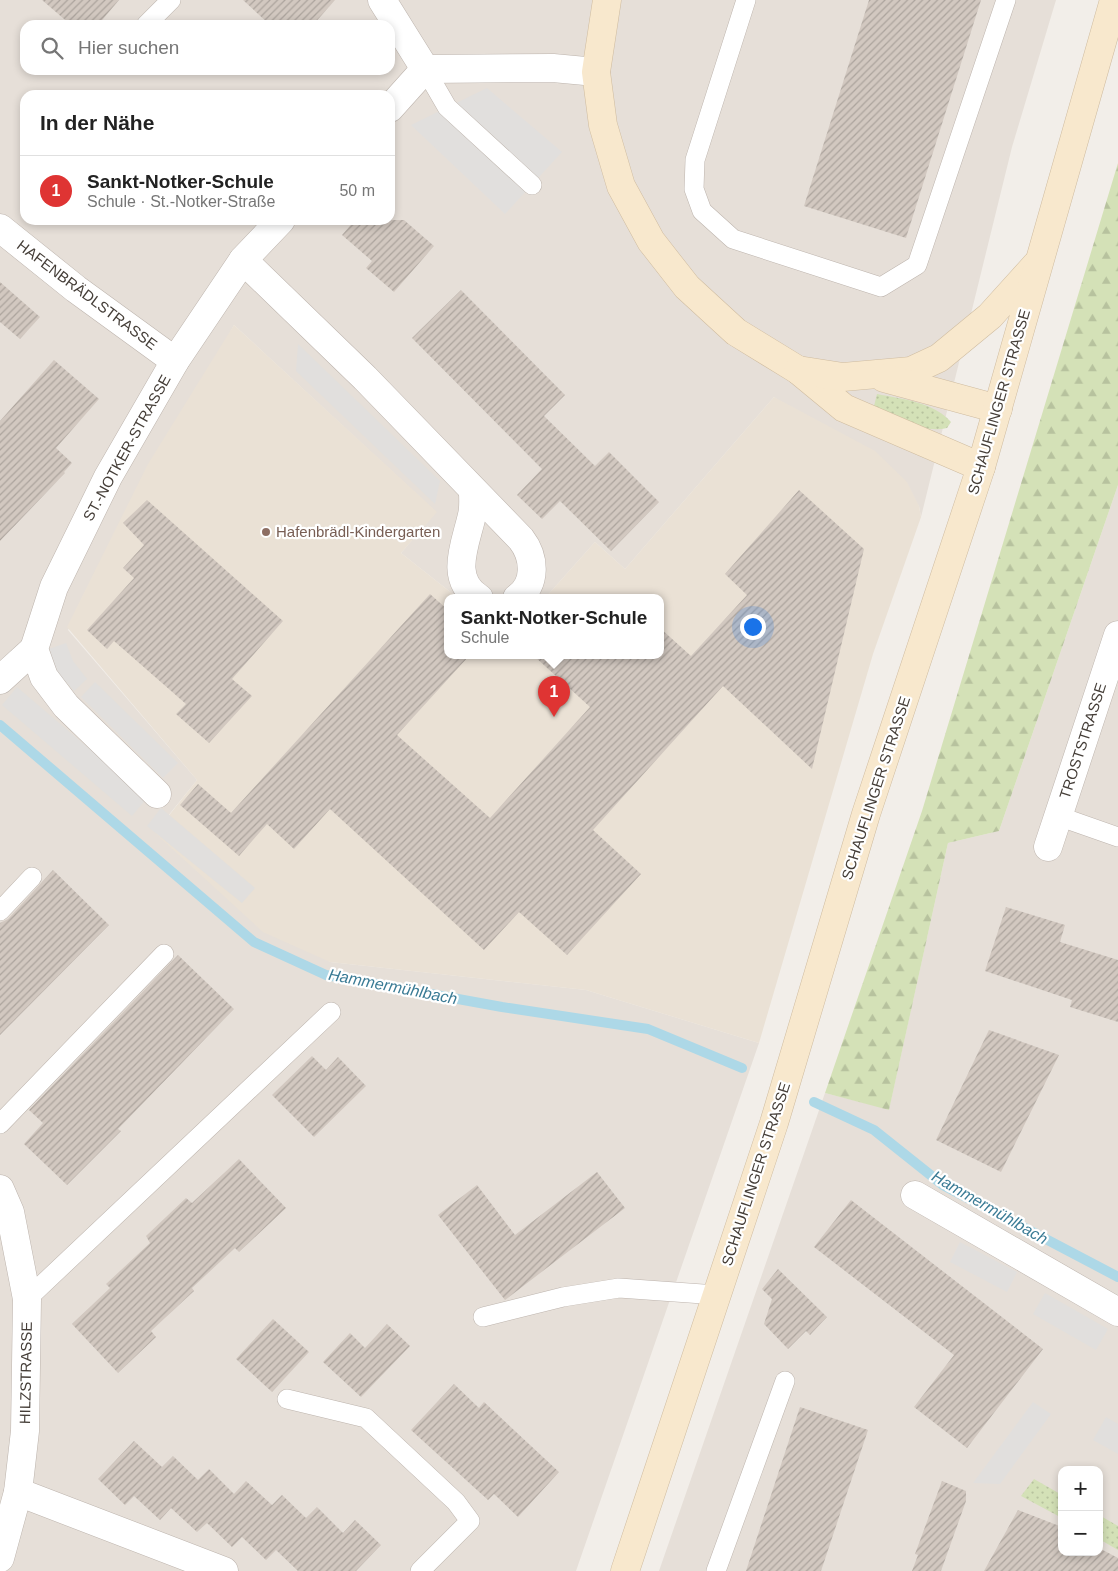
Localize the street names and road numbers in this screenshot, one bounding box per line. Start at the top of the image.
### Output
street label: HAFENBRÄDLSTRASSE [14,236,161,353]
street label: SCHAUFLINGER STRASSE [964,307,1033,496]
street label: ST.-NOTKER-STRASSE [79,372,174,524]
street label: TROSTSTRASSE [1056,681,1109,801]
street label: SCHAUFLINGER STRASSE [838,694,913,882]
street label: SCHAUFLINGER STRASSE [718,1080,793,1268]
street label: HILZSTRASSE [16,1322,35,1424]

